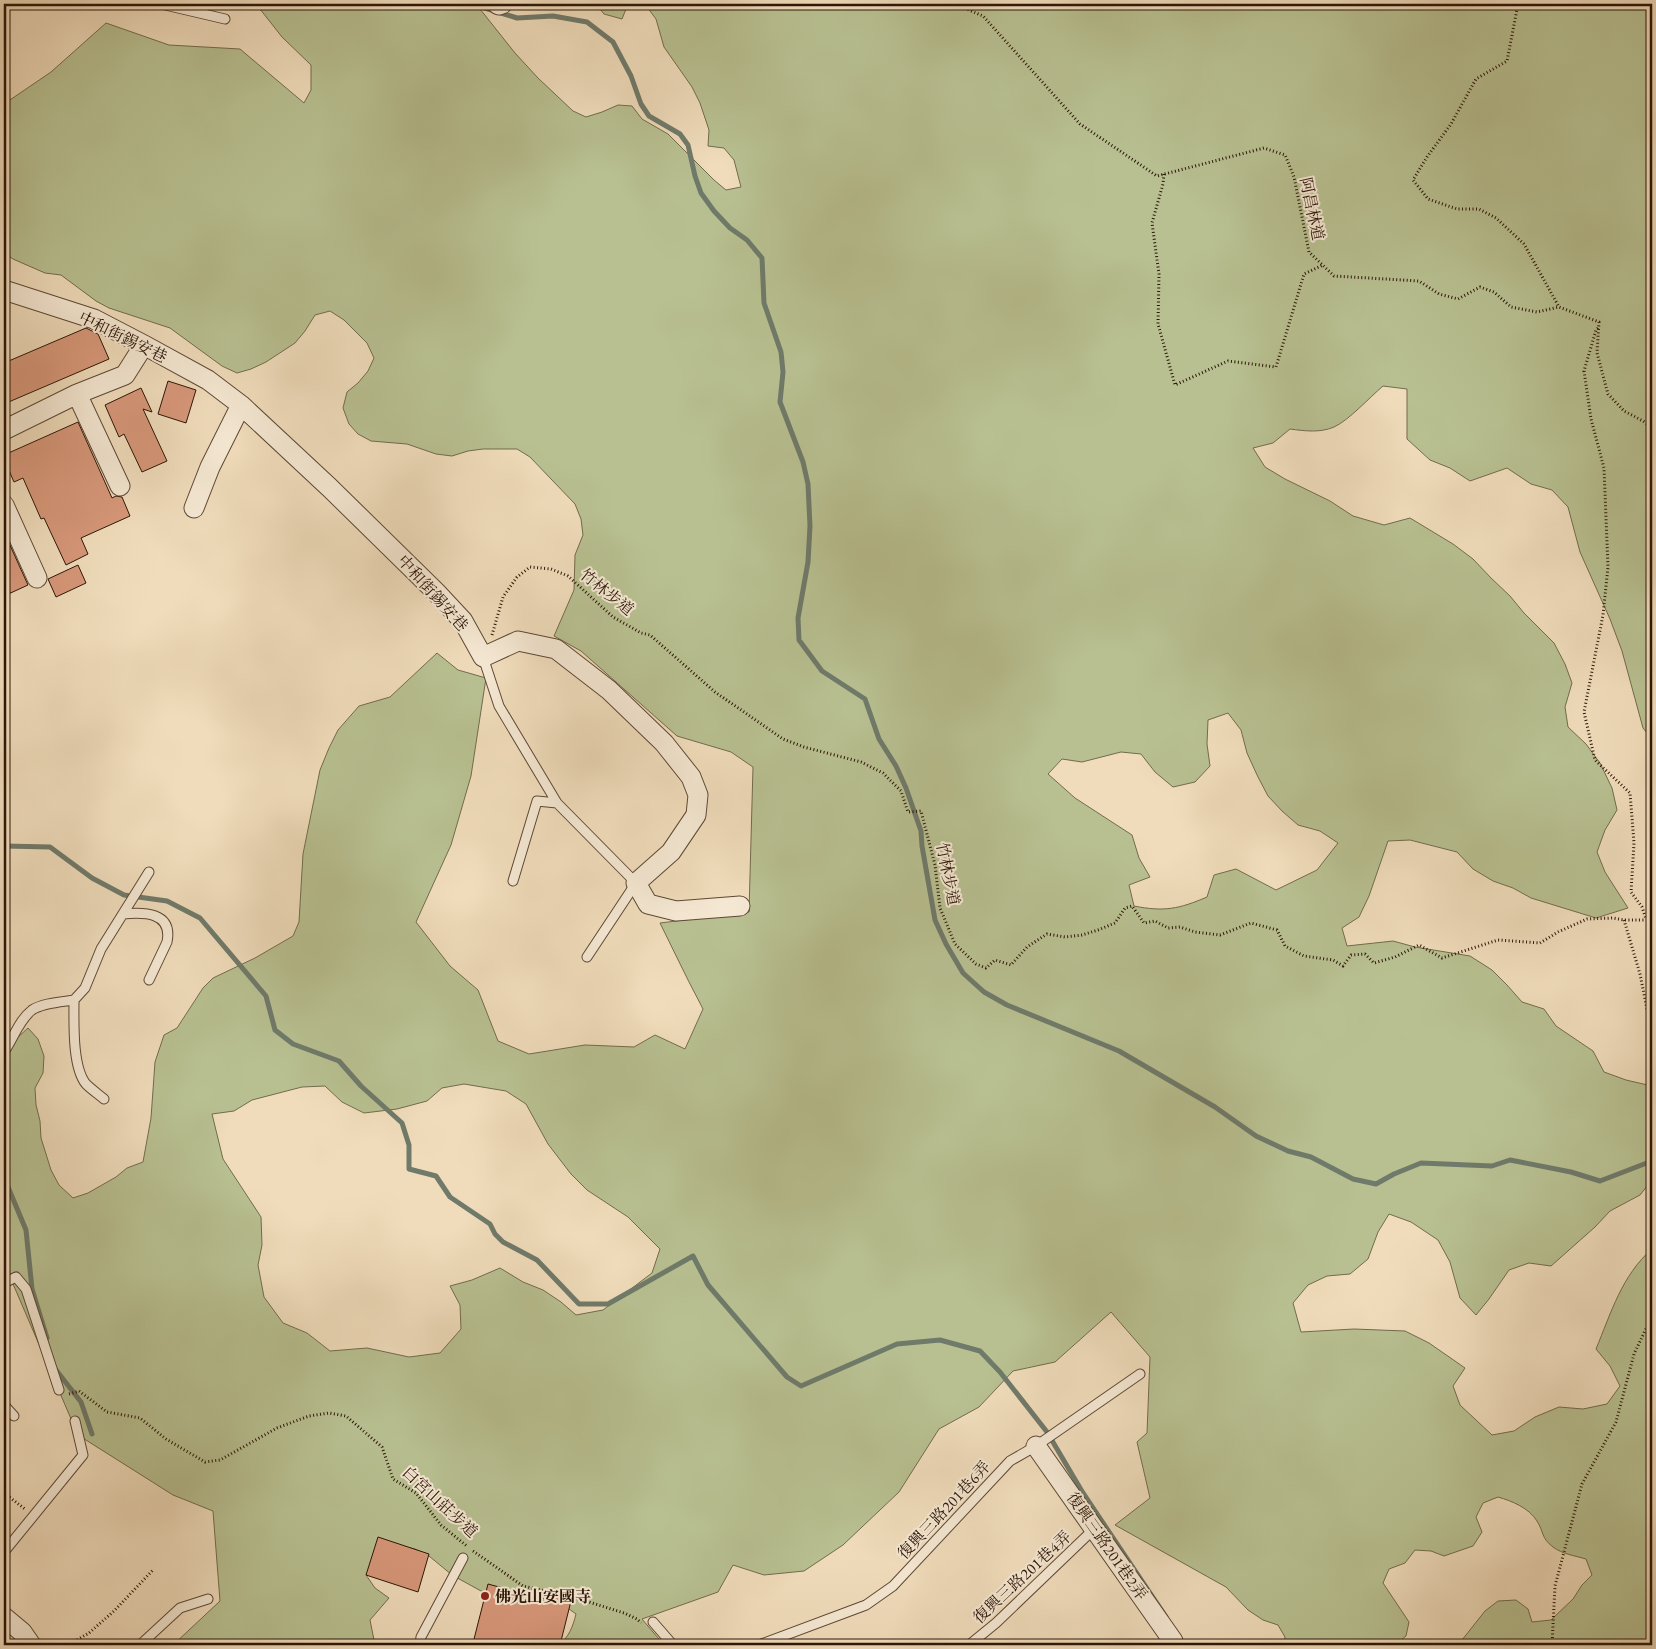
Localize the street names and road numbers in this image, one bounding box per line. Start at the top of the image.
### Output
street label: 阿昌林道 [1295,176,1329,242]
street label: 中和街錫安巷 [75,307,171,367]
street label: 中和街錫安巷 [393,550,473,636]
street label: 竹林步道 [576,564,638,620]
street label: 竹林步道 [932,841,964,907]
street label: 復興三路201巷6弄 [893,1456,995,1564]
street label: 白宮山莊步道 [398,1462,482,1542]
street label: 復興三路201巷2弄 [1062,1488,1152,1604]
street label: 復興三路201巷4弄 [968,1526,1076,1628]

